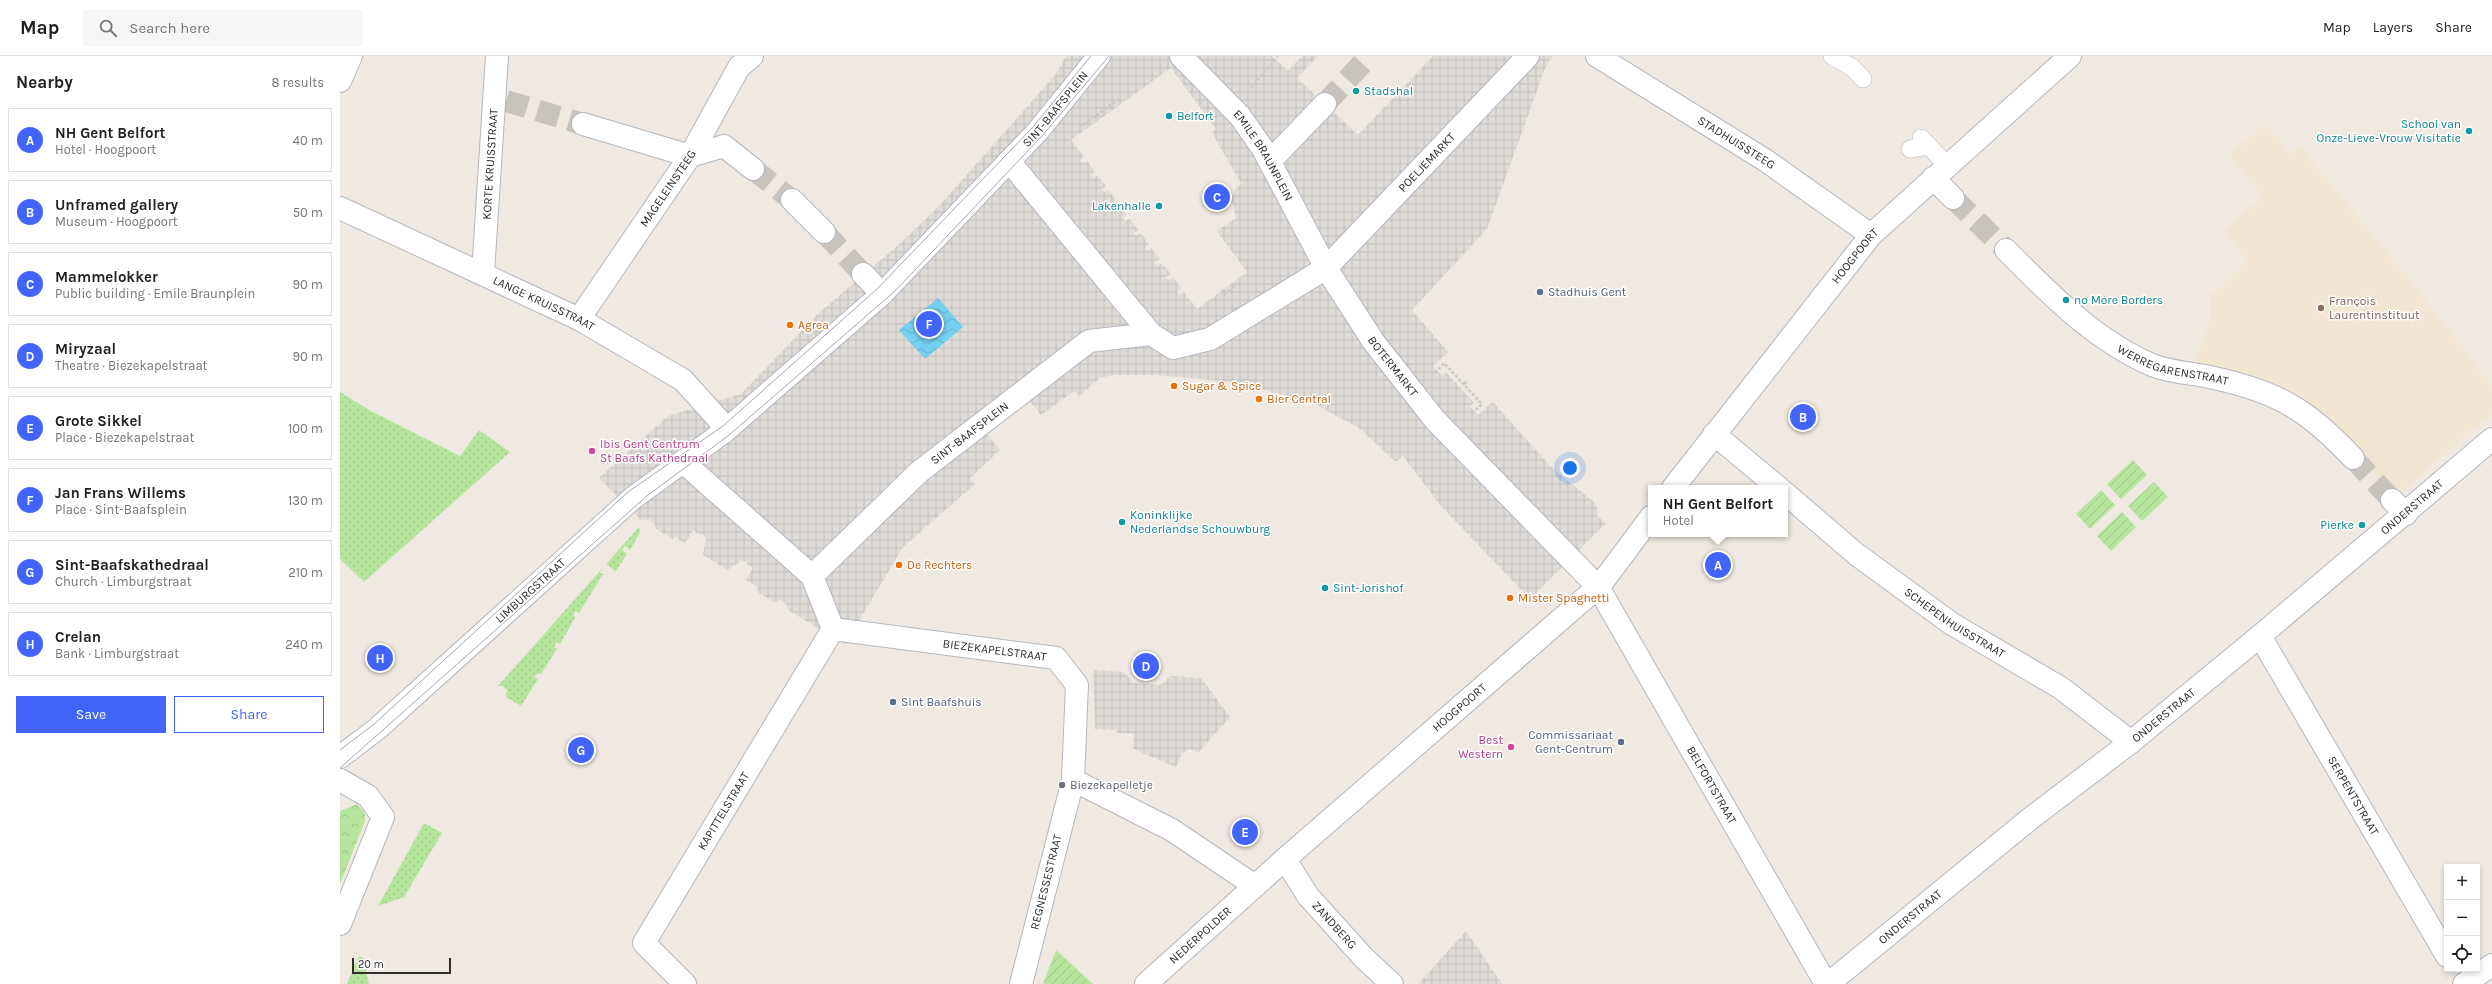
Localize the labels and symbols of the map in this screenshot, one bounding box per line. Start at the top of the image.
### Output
street label: SINT-BAAFSPLEIN [1020,68,1091,150]
place label: Stadshal [1364,84,1413,98]
marker: Stadshal [1351,86,1361,96]
street label: EMILE BRAUNPLEIN [1231,107,1296,203]
street label: KORTE KRUISSTRAAT [479,108,501,220]
place label: Belfort [1177,109,1214,123]
marker: Belfort [1164,111,1174,121]
street label: STADHUISSTEEG [1695,113,1778,172]
place label: School van Onze-Lieve-Vrouw Visitatie [2316,117,2461,145]
marker: School van Onze-Lieve-Vrouw Visitatie [2464,126,2474,136]
street label: POELJEMARKT [1395,130,1458,195]
street label: MAGELEINSTEEG [637,148,699,230]
pin: C [1204,182,1230,212]
place label: Lakenhalle [1092,199,1151,213]
marker: Lakenhalle [1154,201,1164,211]
street label: HOOGPOORT [1829,225,1881,286]
street label: LANGE KRUISSTRAAT [491,273,597,334]
place label: Stadhuis Gent [1548,285,1627,299]
marker: Stadhuis Gent [1535,287,1545,297]
place label: no More Borders [2074,293,2163,307]
place label: François Laurentinstituut [2329,294,2420,322]
marker: no More Borders [2061,295,2071,305]
marker: François Laurentinstituut [2316,303,2326,313]
pin: F [916,309,942,339]
place label: Agrea [798,318,829,332]
marker: Agrea [785,320,795,330]
street label: BOTERMARKT [1365,334,1421,399]
street label: WERREGARENSTRAAT [2115,341,2230,388]
place label: Sugar & Spice [1182,379,1261,393]
marker: Sugar & Spice [1169,381,1179,391]
place label: Bier Central [1267,392,1331,406]
marker: Bier Central [1254,394,1264,404]
street label: SINT-BAAFSPLEIN [928,399,1011,467]
pin: B [1790,402,1816,432]
place label: Ibis Gent Centrum St Baafs Kathedraal [600,437,708,465]
marker: Ibis Gent Centrum St Baafs Kathedraal [587,446,597,456]
your location [1560,458,1580,478]
street label: ONDERSTRAAT [2378,476,2446,538]
place label: Koninklijke Nederlandse Schouwburg [1130,508,1270,536]
marker: Koninklijke Nederlandse Schouwburg [1117,517,1127,527]
place label: Pierke [2320,518,2354,532]
marker: Pierke [2357,520,2367,530]
pin: A [1705,550,1731,580]
street label: LIMBURGSTRAAT [492,555,568,626]
place label: De Rechters [907,558,972,572]
marker: De Rechters [894,560,904,570]
place label: Sint-Jorishof [1333,581,1404,595]
marker: Sint-Jorishof [1320,583,1330,593]
street label: SCHEPENHUISSTRAAT [1902,585,2008,661]
place label: Mister Spaghetti [1518,591,1610,605]
marker: Mister Spaghetti [1505,593,1515,603]
street label: BIEZEKAPELSTRAAT [942,636,1047,664]
pin: H [367,643,393,673]
pin: D [1133,651,1159,681]
street label: HOOGPOORT [1430,680,1489,735]
street label: ONDERSTRAAT [2129,685,2198,745]
place label: Sint Baafshuis [901,695,982,709]
marker: Sint Baafshuis [888,697,898,707]
place label: Commissariaat Gent-Centrum [1528,728,1613,756]
place label: Best Western [1458,733,1503,761]
pin: G [568,735,594,765]
marker: Commissariaat Gent-Centrum [1616,737,1626,747]
marker: Best Western [1506,742,1516,752]
street label: BELFORTSTRAAT [1684,744,1740,826]
street label: SERPENTSTRAAT [2325,754,2382,838]
street label: KAPITTELSTRAAT [695,769,752,853]
place label: Biezekapelletje [1070,778,1153,792]
marker: Biezekapelletje [1057,780,1067,790]
pin: E [1232,817,1258,847]
street label: REGNESSESTRAAT [1027,833,1065,931]
street label: ONDERSTRAAT [1875,887,1945,947]
street label: ZANDBERG [1309,899,1360,952]
street label: NEDERPOLDER [1166,904,1234,967]
scale bar [352,956,451,975]

